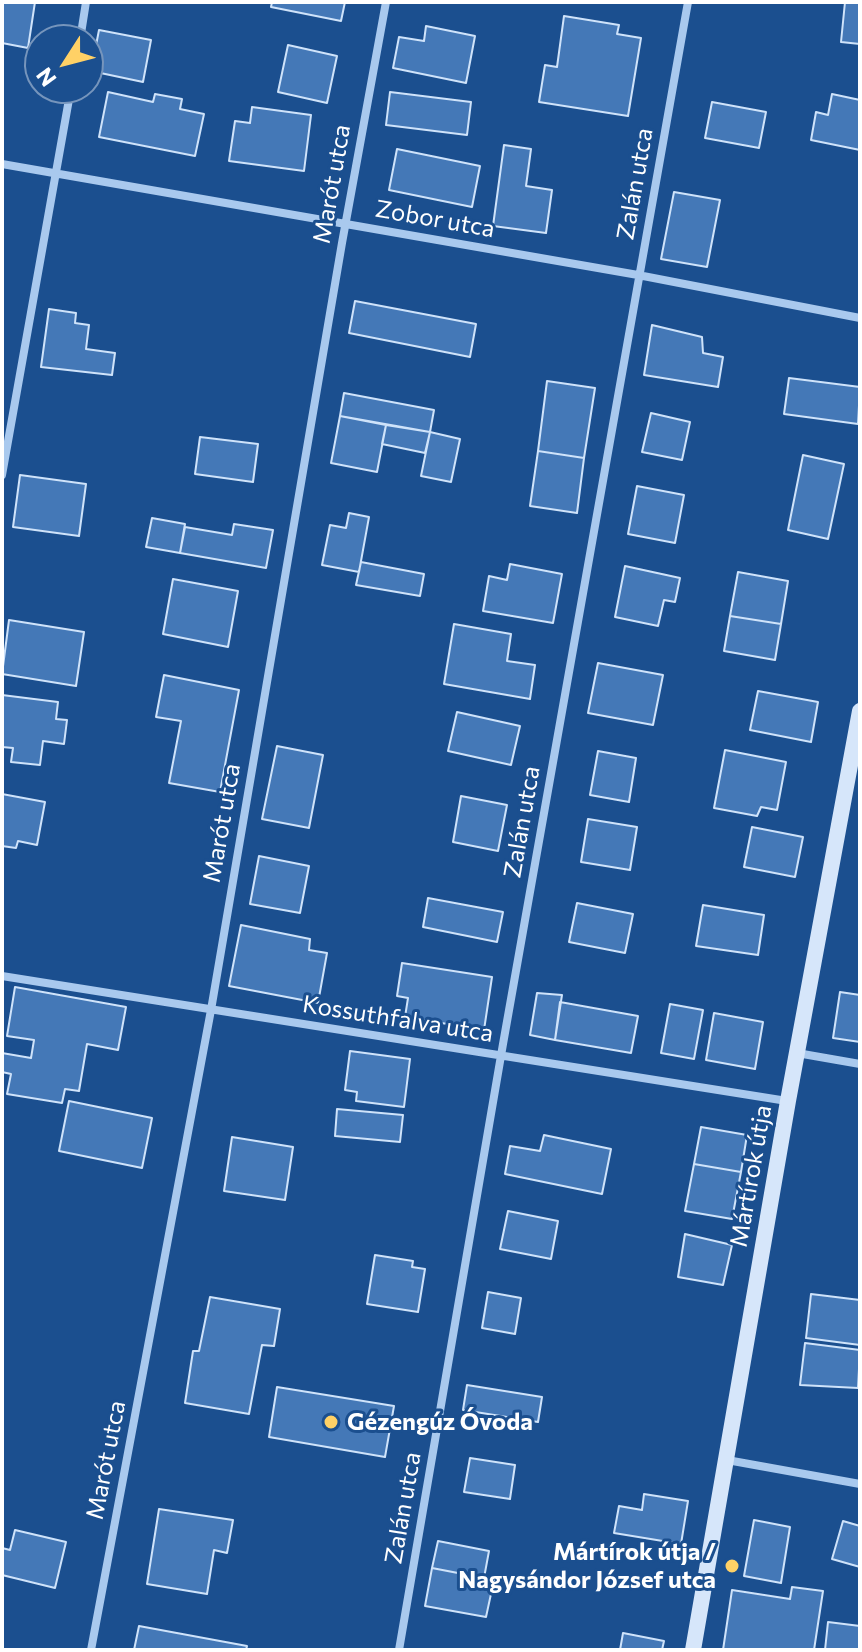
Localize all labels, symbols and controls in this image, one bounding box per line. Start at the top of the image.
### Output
north arrow [24,24,104,104]
text: N [30,63,62,92]
street label: Marót utca [307,122,357,246]
street label: Zalán utca [611,126,659,242]
street label: Zobor utca [373,194,497,244]
street label: Marót utca [197,761,247,885]
street label: Zalán utca [498,764,546,880]
street label: Kossuthfalva utca [301,990,495,1048]
street label: Mártírok útja [724,1103,778,1249]
street label: Marót utca [80,1398,132,1522]
place label: Gézengúz Óvoda [347,1408,533,1436]
marker: Gézengúz Óvoda [322,1413,340,1431]
street label: Zalán utca [379,1450,427,1566]
place label: Mártírok útja / Nagysándor József utca [458,1538,716,1594]
marker: Mártírok útja / Nagysándor József utca [723,1557,741,1575]

